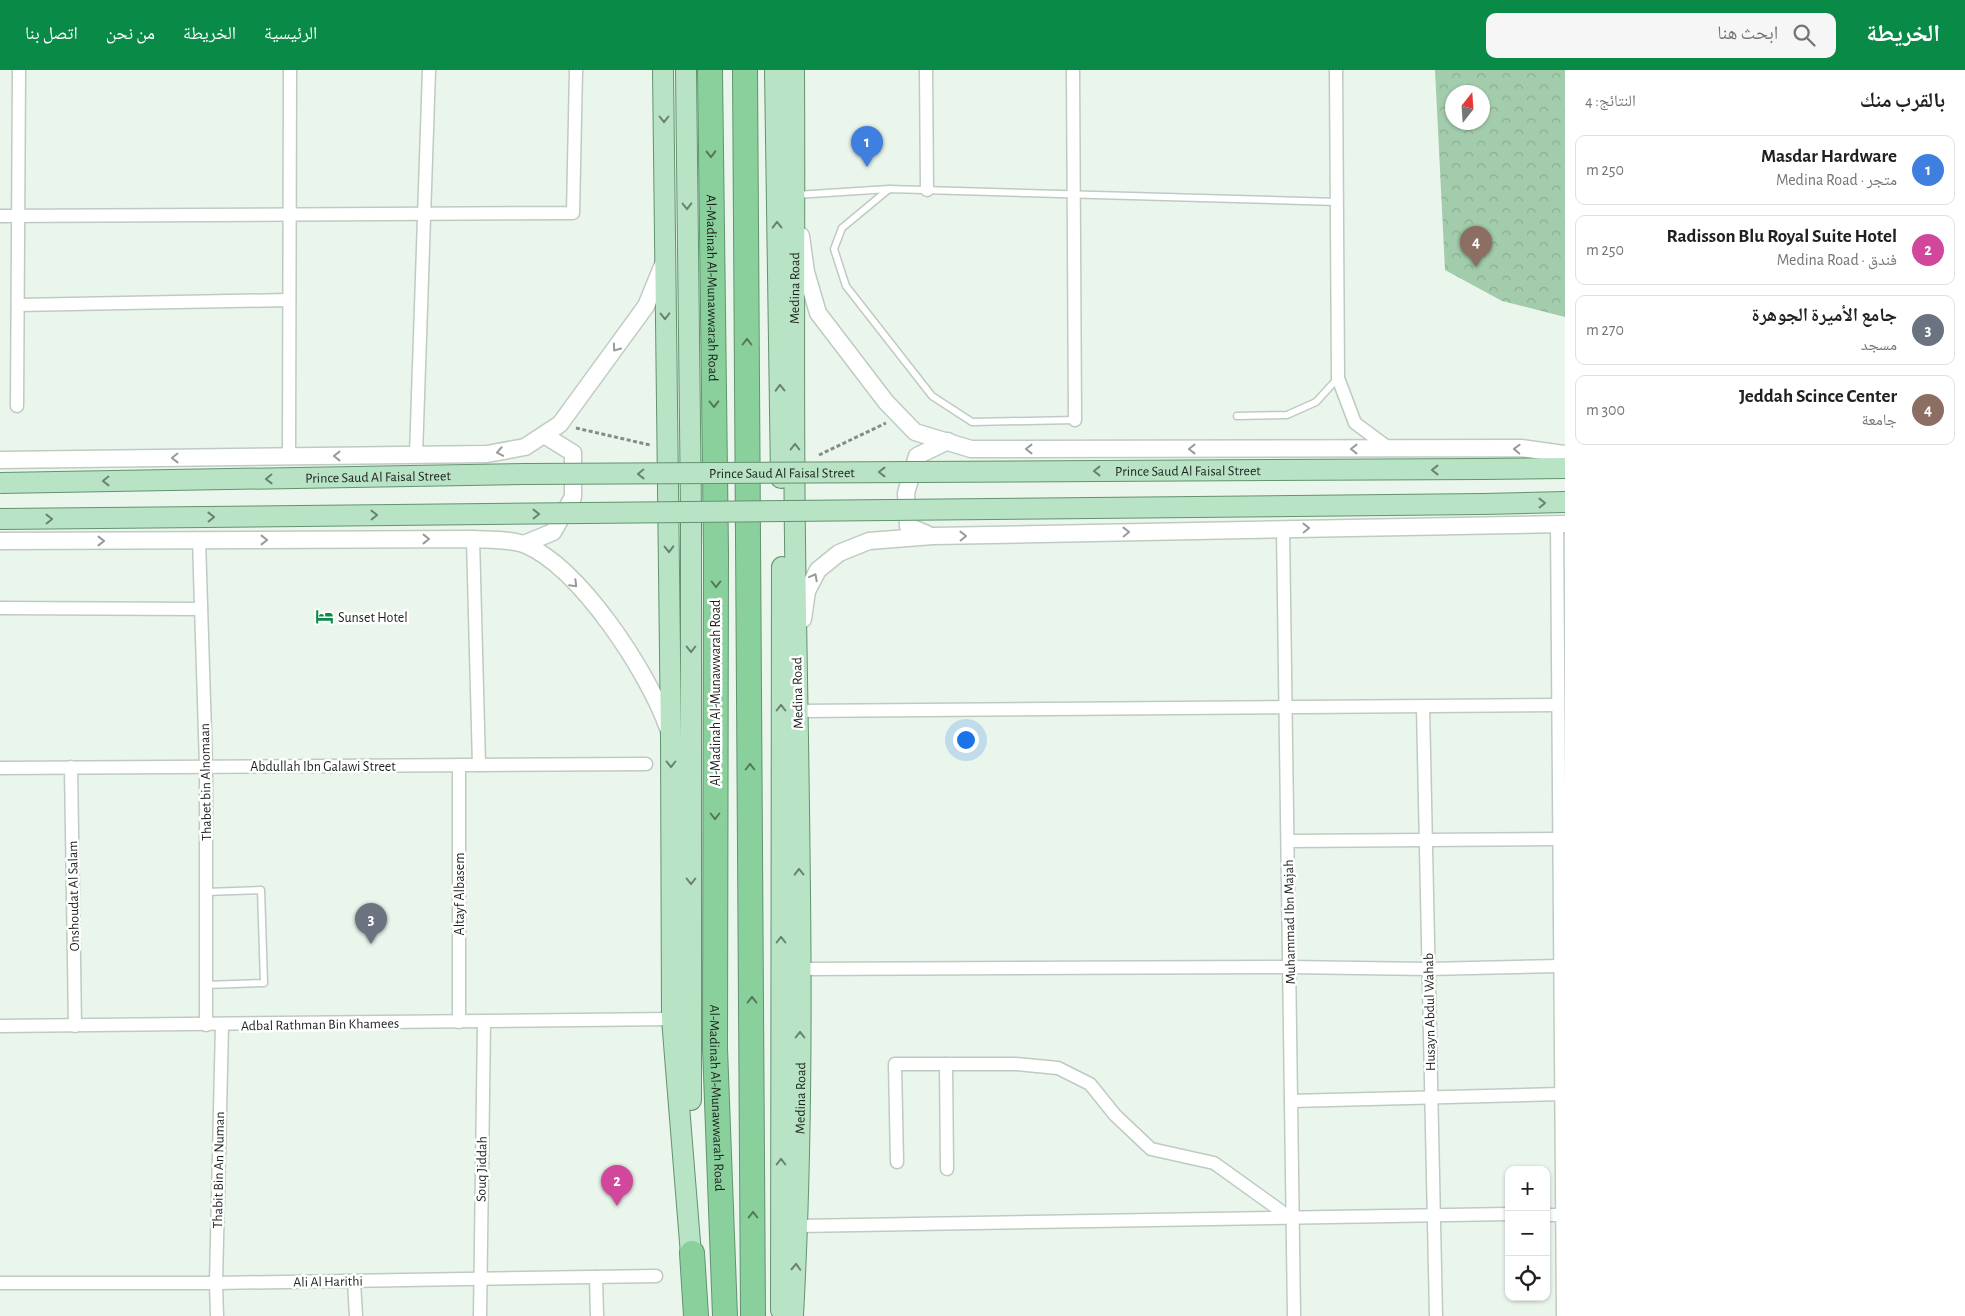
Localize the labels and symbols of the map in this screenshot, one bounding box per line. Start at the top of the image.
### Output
north arrow [1445,85,1490,130]
one-way arrow [658,115,669,123]
pin: 1 [851,126,883,167]
one-way arrow [706,150,716,158]
street label: Al-Madinah Al-Munawwarah Road [704,194,720,382]
one-way arrow [682,202,692,210]
one-way arrow [772,221,782,229]
pin: 4 [1460,226,1492,267]
street label: Medina Road [788,252,802,324]
one-way arrow [660,312,671,320]
one-way arrow [742,338,752,346]
one-way arrow [613,342,622,351]
one-way arrow [775,384,785,392]
one-way arrow [709,400,719,408]
one-way arrow [790,443,800,451]
one-way arrow [1512,443,1520,454]
one-way arrow [1025,444,1032,454]
one-way arrow [1187,444,1195,454]
one-way arrow [1350,444,1358,454]
one-way arrow [495,446,504,457]
one-way arrow [333,451,341,461]
one-way arrow [171,452,179,463]
street label: Prince Saud Al Faisal Street [1115,464,1261,479]
one-way arrow [1430,465,1438,475]
street label: Prince Saud Al Faisal Street [709,466,855,481]
one-way arrow [1093,466,1100,476]
one-way arrow [878,467,886,478]
street label: Prince Saud Al Faisal Street [305,469,451,486]
one-way arrow [637,469,644,479]
one-way arrow [265,474,272,484]
one-way arrow [102,476,110,487]
one-way arrow [1538,498,1546,508]
one-way arrow [532,509,540,519]
one-way arrow [370,510,378,521]
one-way arrow [208,512,215,522]
one-way arrow [45,514,53,524]
one-way arrow [1302,523,1310,533]
one-way arrow [1122,527,1130,537]
one-way arrow [960,530,968,541]
one-way arrow [422,534,430,544]
one-way arrow [260,535,268,545]
one-way arrow [98,536,105,546]
one-way arrow [664,545,674,553]
one-way arrow [808,573,818,582]
one-way arrow [568,578,577,587]
one-way arrow [711,580,721,588]
street label: Al-Madinah Al-Munawwarah Road [709,600,723,786]
hotel icon: Sunset Hotel [314,607,334,627]
place label: Sunset Hotel [338,611,408,625]
one-way arrow [686,645,696,653]
street label: Medina Road [790,657,806,729]
one-way arrow [776,704,786,712]
street label: Thabet bin Alnomaan [198,723,214,841]
your location [953,727,979,753]
street label: Abdullah Ibn Galawi Street [250,760,396,774]
one-way arrow [666,760,676,768]
one-way arrow [745,763,755,771]
one-way arrow [710,812,720,820]
street label: Onshoudat Al Salam [66,841,82,951]
street label: Altayf Albasem [453,853,467,935]
street label: Muhammad Ibn Majah [1282,859,1298,985]
one-way arrow [794,868,804,876]
one-way arrow [686,878,696,885]
pin: 3 [355,903,387,944]
one-way arrow [776,936,786,944]
street label: Husayn Abdul Wahab [1422,953,1438,1071]
one-way arrow [747,996,757,1004]
street label: Al-Madinah Al-Munawwarah Road [707,1005,726,1192]
street label: Adbal Rathman Bin Khamees [241,1017,399,1033]
one-way arrow [795,1031,805,1038]
street label: Medina Road [793,1062,808,1134]
street label: Thabit Bin An Numan [211,1111,227,1229]
street label: Souq Jiddah [474,1136,490,1202]
one-way arrow [776,1158,786,1166]
pin: 2 [601,1165,633,1206]
one-way arrow [748,1211,758,1218]
one-way arrow [790,1263,801,1271]
street label: Ali Al Harithi [293,1274,363,1290]

